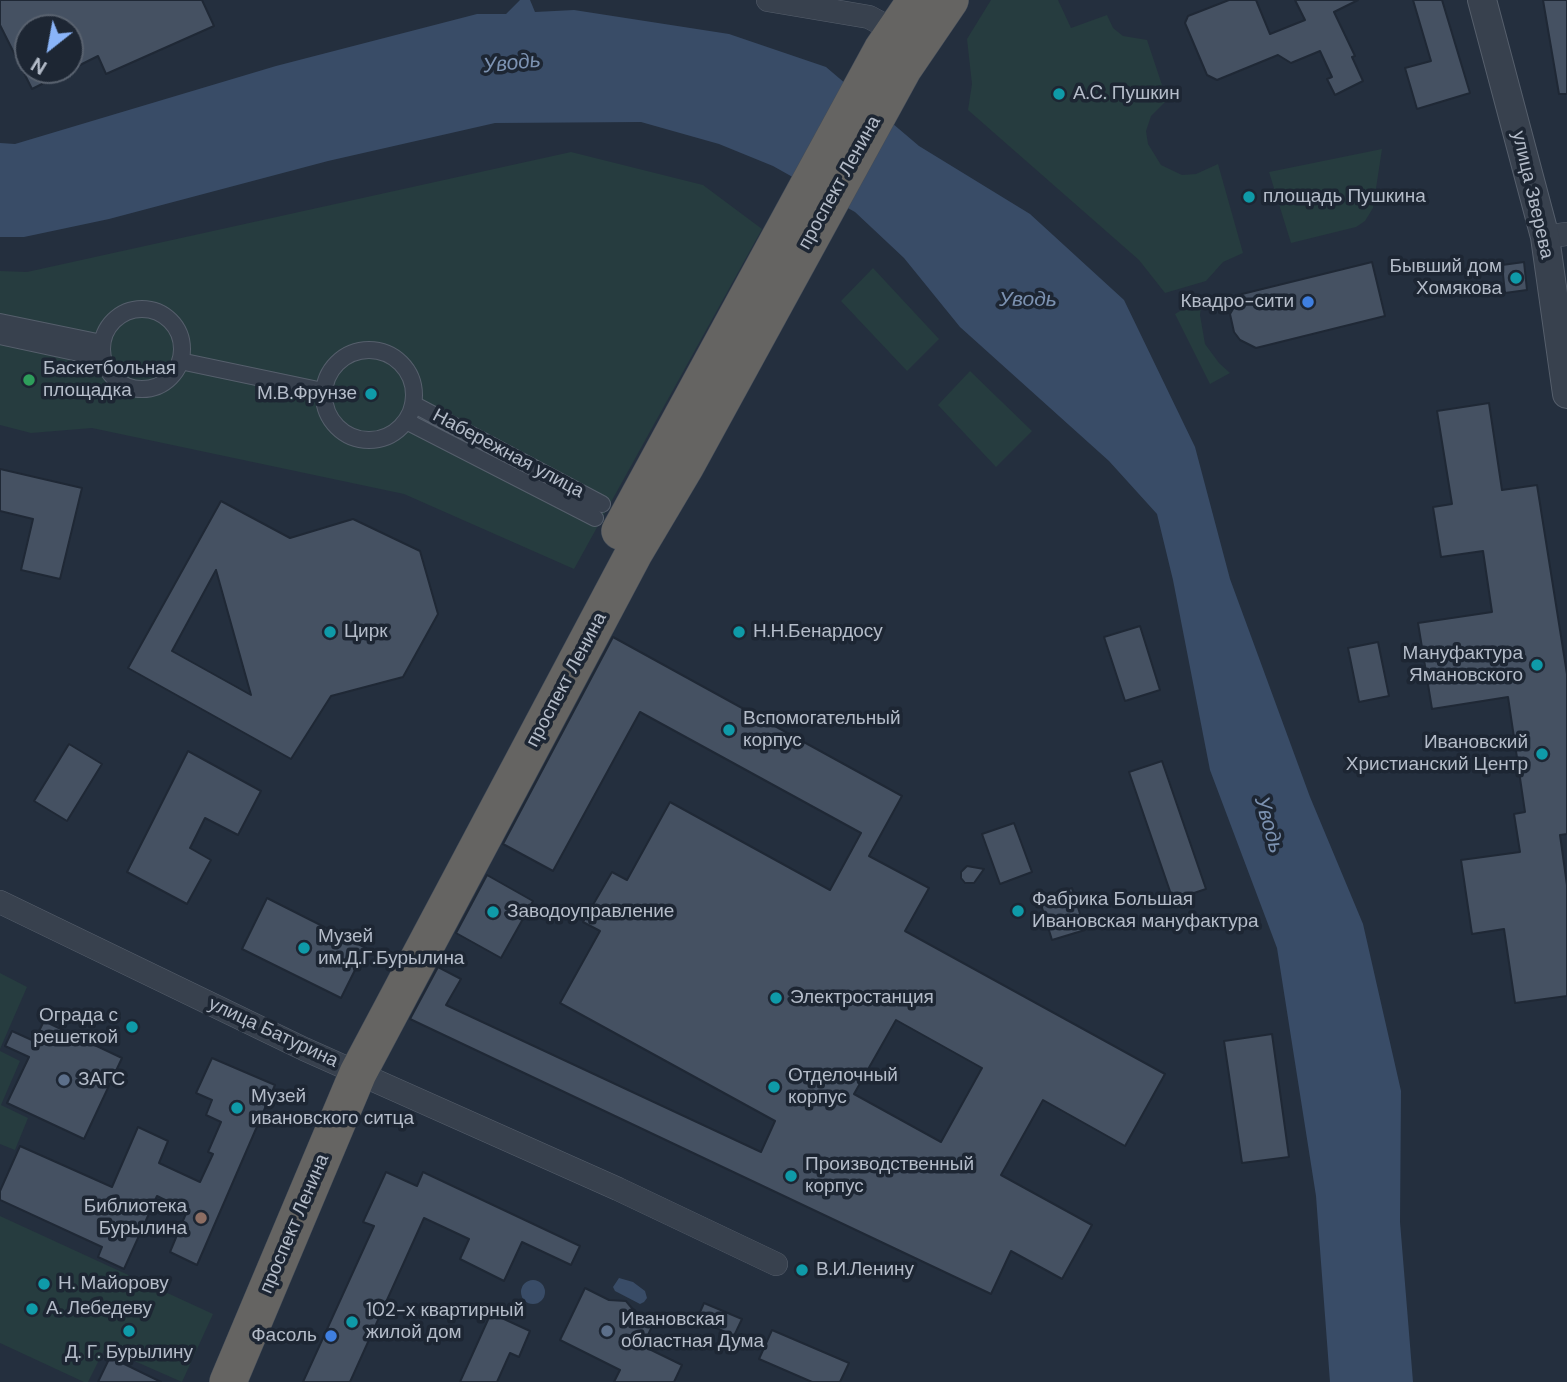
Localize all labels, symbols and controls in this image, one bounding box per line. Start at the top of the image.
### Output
north arrow [14,14,84,84]
water label: Уводь [482,48,542,80]
text: N [27,51,51,80]
place label: А.C. Пушкин [1073,83,1180,105]
marker: А.C. Пушкин [1051,86,1067,102]
street label: проспект Ленина [794,112,886,254]
street label: улица Зверева [1506,129,1558,261]
place label: площадь Пушкина [1263,186,1426,208]
marker: площадь Пушкина [1241,189,1257,205]
place label: Бывший дом Хомякова [1390,256,1502,300]
marker: Бывший дом Хомякова [1508,270,1524,286]
water label: Уводь [999,287,1057,313]
place label: Квадро-сити [1181,291,1294,313]
marker: Квадро-сити [1300,294,1316,310]
place label: Баскетбольная площадка [43,358,176,402]
marker: Баскетбольная площадка [21,372,37,388]
place label: М.В.Фрунзе [257,383,357,405]
marker: М.В.Фрунзе [363,386,379,402]
street label: Набережная улица [429,405,587,503]
street label: проспект Ленина [522,609,612,751]
place label: Цирк [344,621,388,643]
place label: Н.Н.Бенардосу [753,621,883,643]
marker: Цирк [322,624,338,640]
marker: Н.Н.Бенардосу [731,624,747,640]
place label: Мануфактура Ямановского [1403,643,1523,687]
marker: Мануфактура Ямановского [1529,657,1545,673]
place label: Вспомогательный корпус [743,708,900,752]
marker: Вспомогательный корпус [721,722,737,738]
place label: Ивановский Христианский Центр [1346,732,1528,776]
marker: Ивановский Христианский Центр [1534,746,1550,762]
water label: Уводь [1248,794,1288,856]
place label: Фабрика Большая Ивановская мануфактура [1032,889,1259,933]
place label: Заводоуправление [507,901,674,923]
marker: Фабрика Большая Ивановская мануфактура [1010,903,1026,919]
marker: Заводоуправление [485,904,501,920]
place label: Музей им.Д.Г.Бурылина [318,926,464,970]
marker: Музей им.Д.Г.Бурылина [296,940,312,956]
place label: Электростанция [790,987,934,1009]
marker: Электростанция [768,990,784,1006]
street label: улица Батурина [205,993,341,1073]
place label: Ограда с решеткой [33,1005,118,1049]
marker: Ограда с решеткой [124,1019,140,1035]
place label: Отделочный корпус [788,1065,898,1109]
place label: ЗАГС [78,1069,125,1091]
marker: ЗАГС [56,1072,72,1088]
marker: Отделочный корпус [766,1079,782,1095]
place label: Музей ивановского ситца [251,1086,414,1130]
marker: Музей ивановского ситца [229,1100,245,1116]
street label: проспект Ленина [255,1151,335,1297]
place label: Производственный корпус [805,1154,974,1198]
marker: Производственный корпус [783,1168,799,1184]
place label: Библиотека Бурылина [84,1196,187,1240]
marker: Библиотека Бурылина [193,1210,209,1226]
place label: В.И.Ленину [816,1259,914,1281]
marker: В.И.Ленину [794,1262,810,1278]
place label: Н. Майорову [58,1273,169,1295]
marker: Н. Майорову [36,1276,52,1292]
place label: А. Лебедеву [46,1298,152,1320]
place label: 102-х квартирный жилой дом [366,1300,524,1344]
marker: А. Лебедеву [24,1301,40,1317]
place label: Ивановская областная Дума [621,1309,764,1353]
marker: 102-х квартирный жилой дом [344,1314,360,1330]
marker: Д. Г. Бурылину [121,1323,137,1339]
marker: Ивановская областная Дума [599,1323,615,1339]
place label: Фасоль [251,1325,317,1347]
marker: Фасоль [323,1328,339,1344]
place label: Д. Г. Бурылину [65,1342,193,1364]

